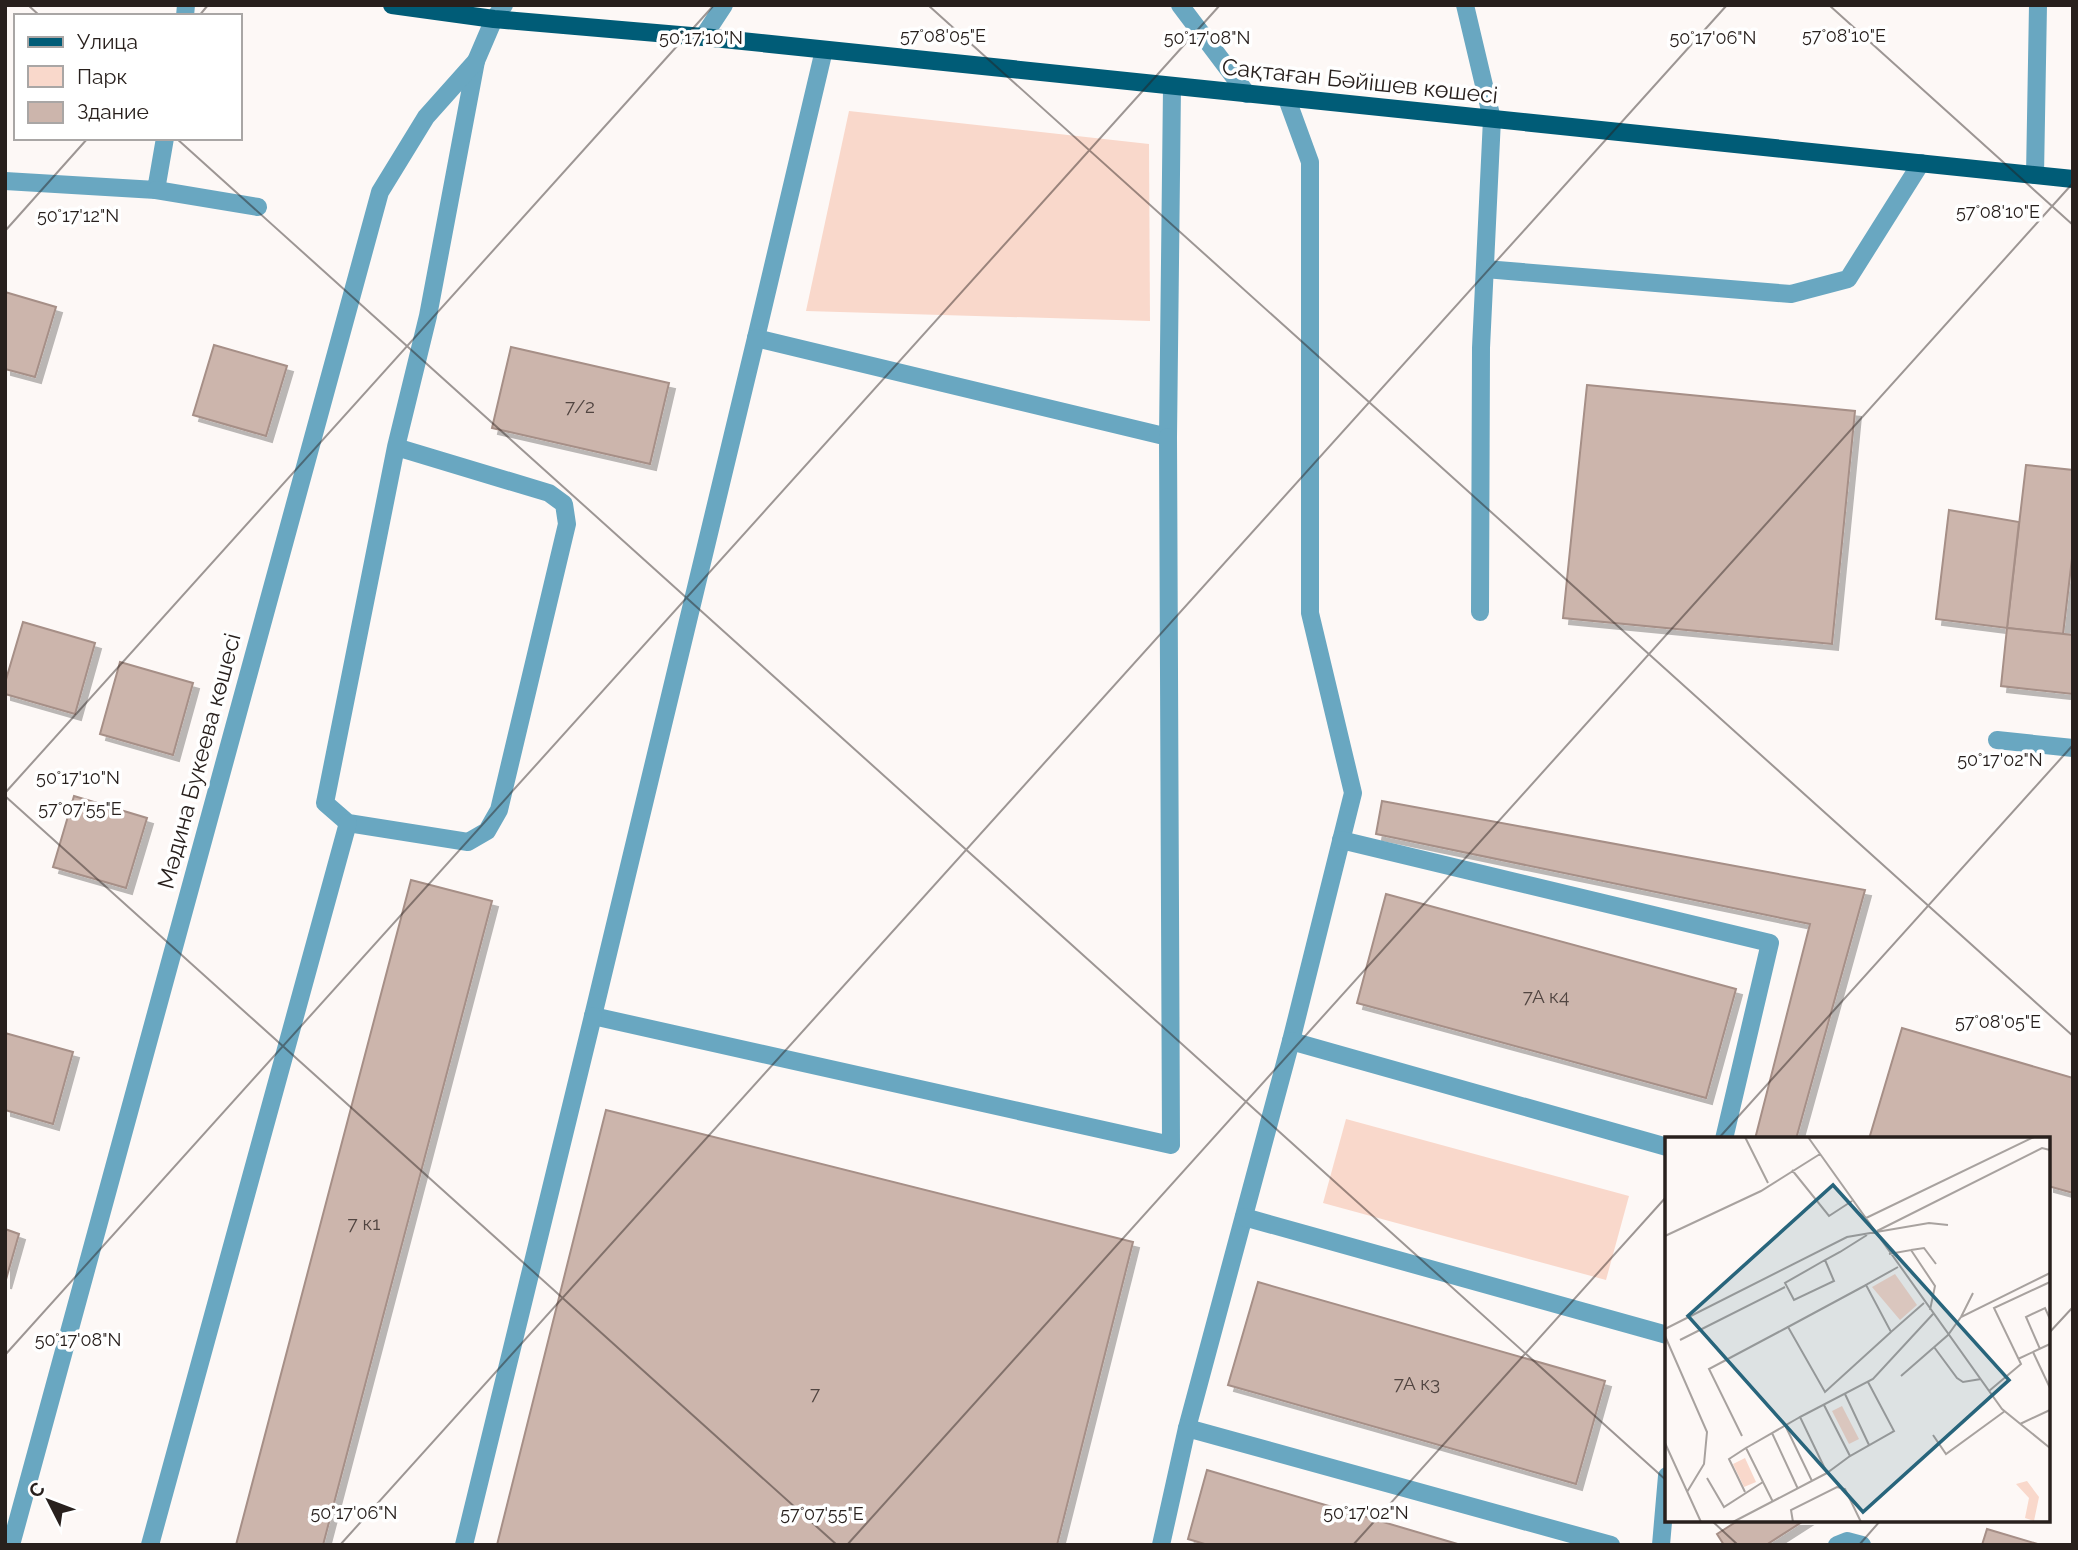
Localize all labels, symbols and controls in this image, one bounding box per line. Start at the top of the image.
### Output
legend [14,14,242,140]
text: 57°08'05"E [900,25,986,46]
text: 57°08'10"E [1802,25,1886,46]
text: 50°17'10"N [659,27,743,48]
text: 50°17'08"N [1164,27,1250,48]
text: 50°17'06"N [1670,27,1756,48]
text: Улица [77,29,138,54]
street label: Сақтаған Бәйішев көшесі [1221,53,1499,108]
text: Парк [77,64,127,89]
text: Здание [77,99,149,124]
text: 57°08'10"E [1956,201,2040,222]
text: 50°17'12"N [37,205,119,226]
house number: 7/2 [565,395,595,417]
street label: Мәдина Букеева көшесі [151,630,246,892]
text: 50°17'02"N [1957,749,2043,770]
text: 50°17'10"N [36,767,120,788]
text: 57°07'55"E [38,798,122,819]
house number: 7А к4 [1523,985,1569,1007]
text: 57°08'05"E [1955,1011,2041,1032]
inset map [1665,1137,2050,1522]
house number: 7 к1 [347,1212,381,1234]
text: 50°17'08"N [35,1329,121,1350]
house number: 7А к3 [1394,1372,1440,1394]
house number: 7 [810,1382,820,1404]
north arrow [14,1466,84,1536]
text: С [24,1477,49,1502]
text: 50°17'06"N [311,1502,397,1523]
text: 50°17'02"N [1323,1502,1409,1523]
text: 57°07'55"E [780,1503,864,1524]

